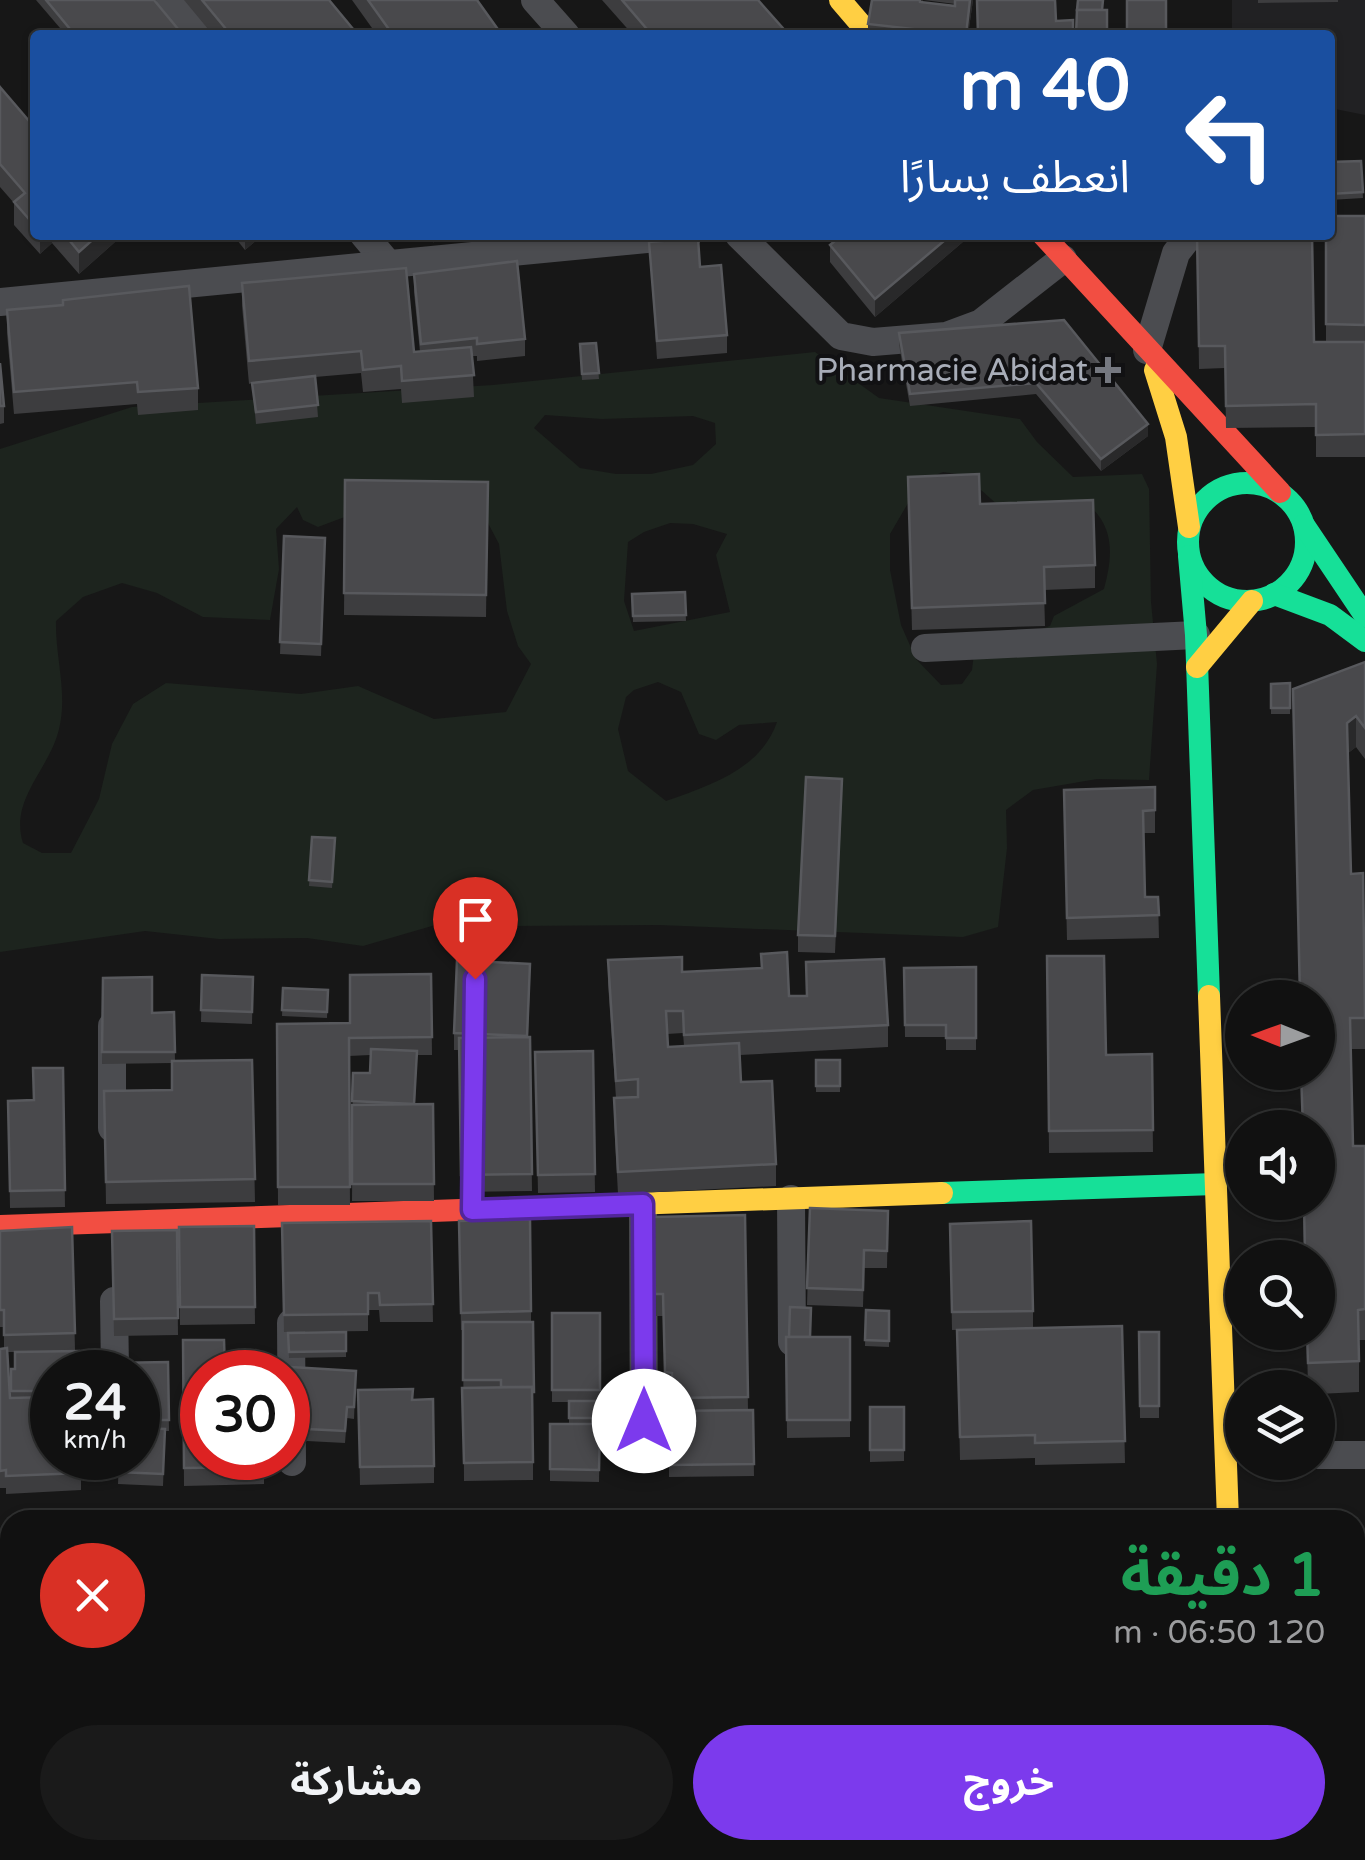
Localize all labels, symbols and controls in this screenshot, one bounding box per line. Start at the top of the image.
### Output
text: 40 m [960,45,1130,129]
icon: left [1165,70,1295,200]
text: انعطف يسارًا [900,151,1130,205]
place label: Pharmacie Abidat [816,352,1088,390]
marker: Pharmacie Abidat [1097,359,1119,381]
pin [433,877,518,980]
icon: arrive [448,892,503,947]
north arrow [1225,980,1335,1090]
map controls [1225,980,1335,1480]
button: sound [1225,1110,1335,1220]
button: search [1225,1240,1335,1350]
speed limit sign: 30 [180,1350,310,1480]
position arrow [592,1369,696,1473]
button: layers [1225,1370,1335,1480]
text: 24 [64,1373,126,1433]
text: km/h [64,1425,126,1455]
text: 1 دقيقة [1121,1540,1325,1612]
button: close [40,1543,145,1648]
text: 120 m · 06:50 [1113,1614,1325,1652]
button: مشاركة [40,1725,673,1840]
button: خروج [693,1725,1325,1840]

